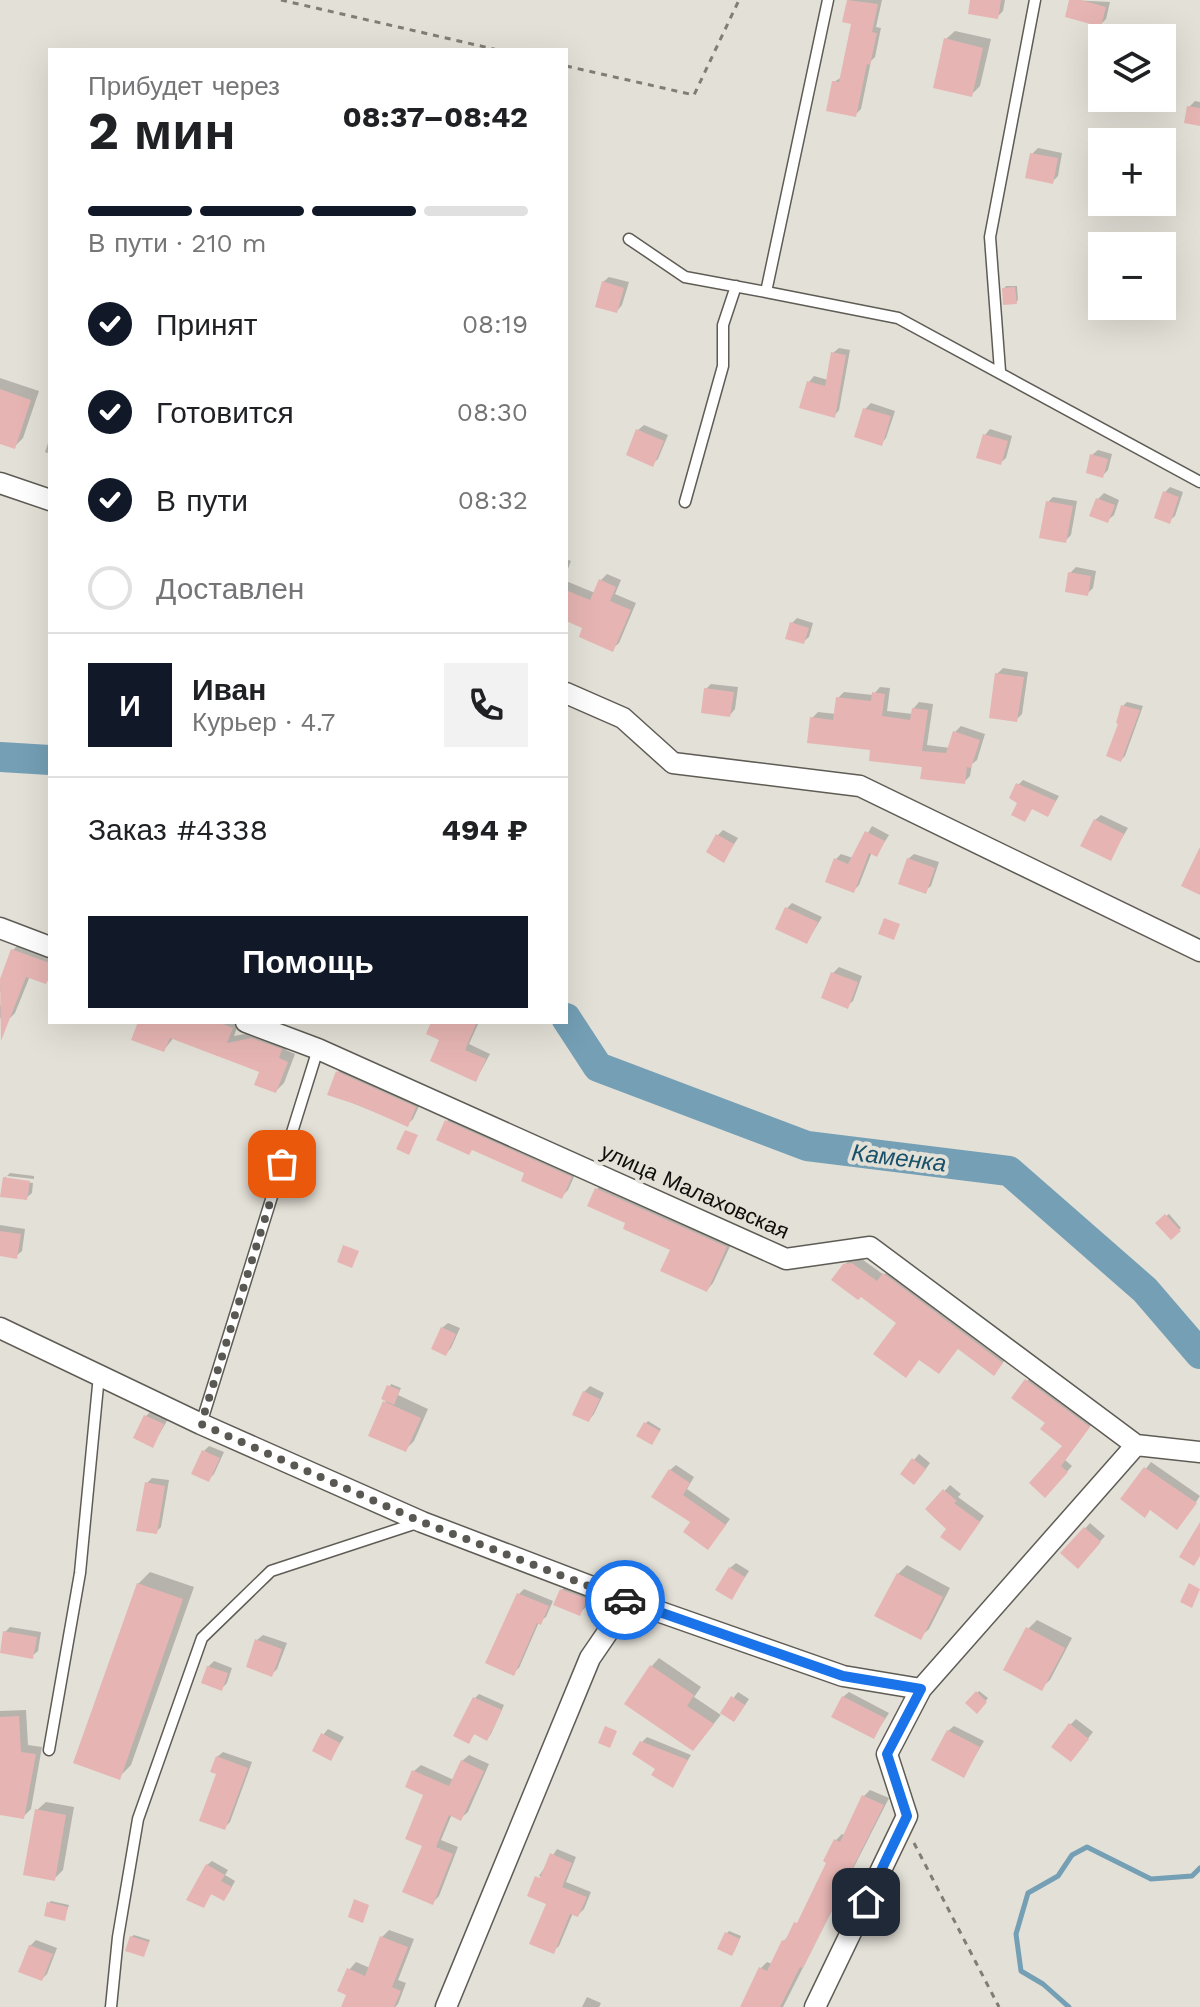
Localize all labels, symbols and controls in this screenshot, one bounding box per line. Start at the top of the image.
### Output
map controls [1088,24,1176,320]
button: layers [1088,24,1176,112]
text: Прибудет через [88,71,280,101]
text: 08:37–08:42 [342,99,528,134]
text: 2 мин [88,101,236,162]
button: + [1088,128,1176,216]
text: В пути · 210 m [88,228,266,258]
button: − [1088,232,1176,320]
icon: check [88,302,132,346]
text: Принят [156,307,258,342]
text: 08:19 [462,309,528,339]
icon: check [88,390,132,434]
text: Готовится [156,395,294,430]
text: 08:30 [457,397,528,427]
icon: check [88,478,132,522]
text: В пути [156,483,248,518]
text: 08:32 [458,485,528,515]
text: Доставлен [156,571,304,606]
button: phone [444,663,528,747]
text: Иван [192,672,266,707]
text: И [119,688,141,723]
text: Курьер · 4.7 [192,707,335,737]
text: Заказ #4338 [88,812,268,847]
text: 494 ₽ [442,812,528,847]
button: Помощь [88,916,528,1008]
pin [248,1130,316,1198]
street label: улица Малаховская [597,1138,793,1244]
water label: Каменка [850,1138,948,1178]
icon: bag [260,1142,304,1186]
courier [585,1560,665,1640]
icon: car [603,1578,647,1622]
pin [832,1868,900,1936]
icon: home [844,1880,888,1924]

